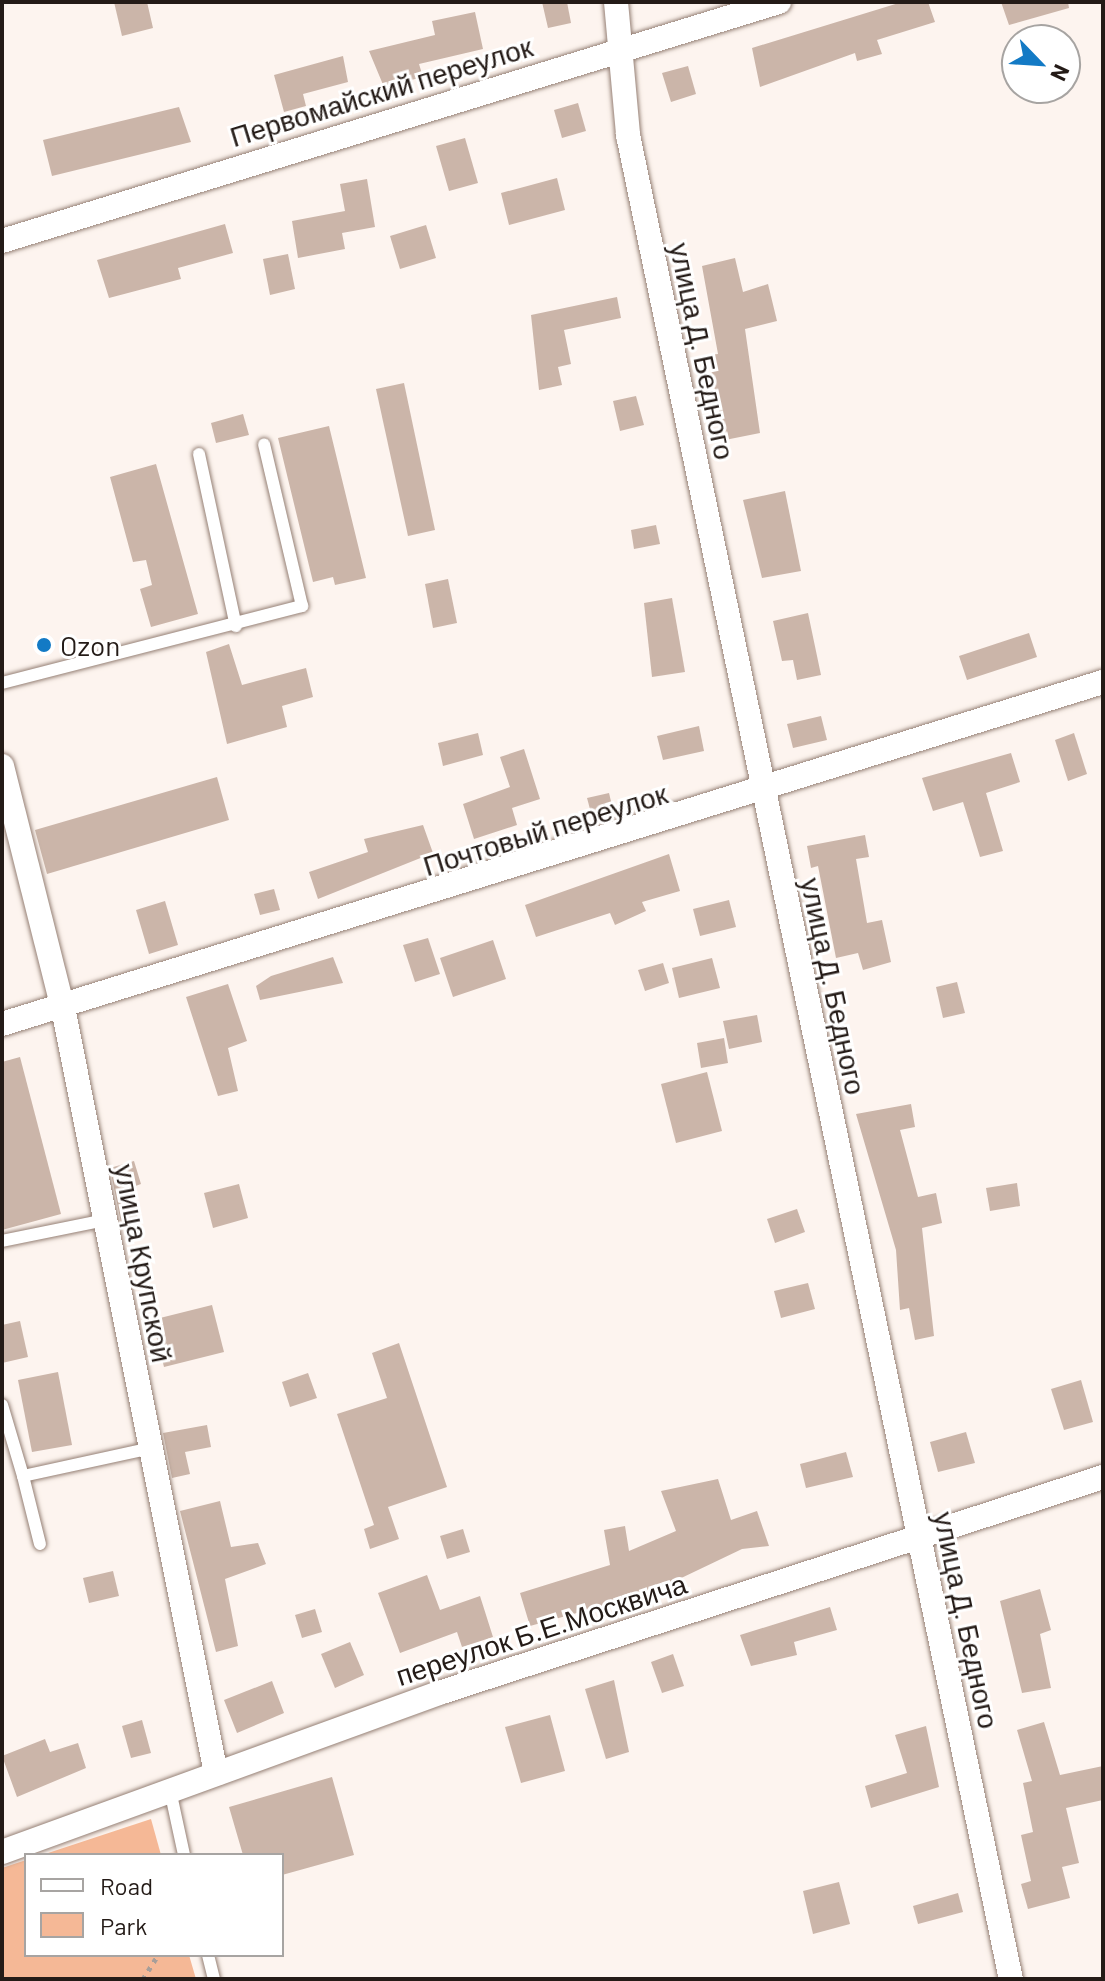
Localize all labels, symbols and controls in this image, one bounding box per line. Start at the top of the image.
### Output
north arrow [1001,24,1081,104]
street label: Первомайский переулок [226,29,536,153]
text: N [1046,61,1076,85]
street label: улица Д. Бедного [664,240,742,462]
place label: Ozon [60,628,120,662]
marker: Ozon [35,636,53,654]
street label: Почтовый переулок [419,776,671,882]
street label: улица Д. Бедного [795,875,873,1097]
street label: улица Крупской [108,1161,180,1365]
street label: улица Д. Бедного [928,1509,1006,1731]
street label: переулок Б.Е.Москвича [391,1566,691,1692]
legend [24,1853,284,1957]
text: Road [100,1871,153,1900]
text: Park [100,1911,147,1940]

